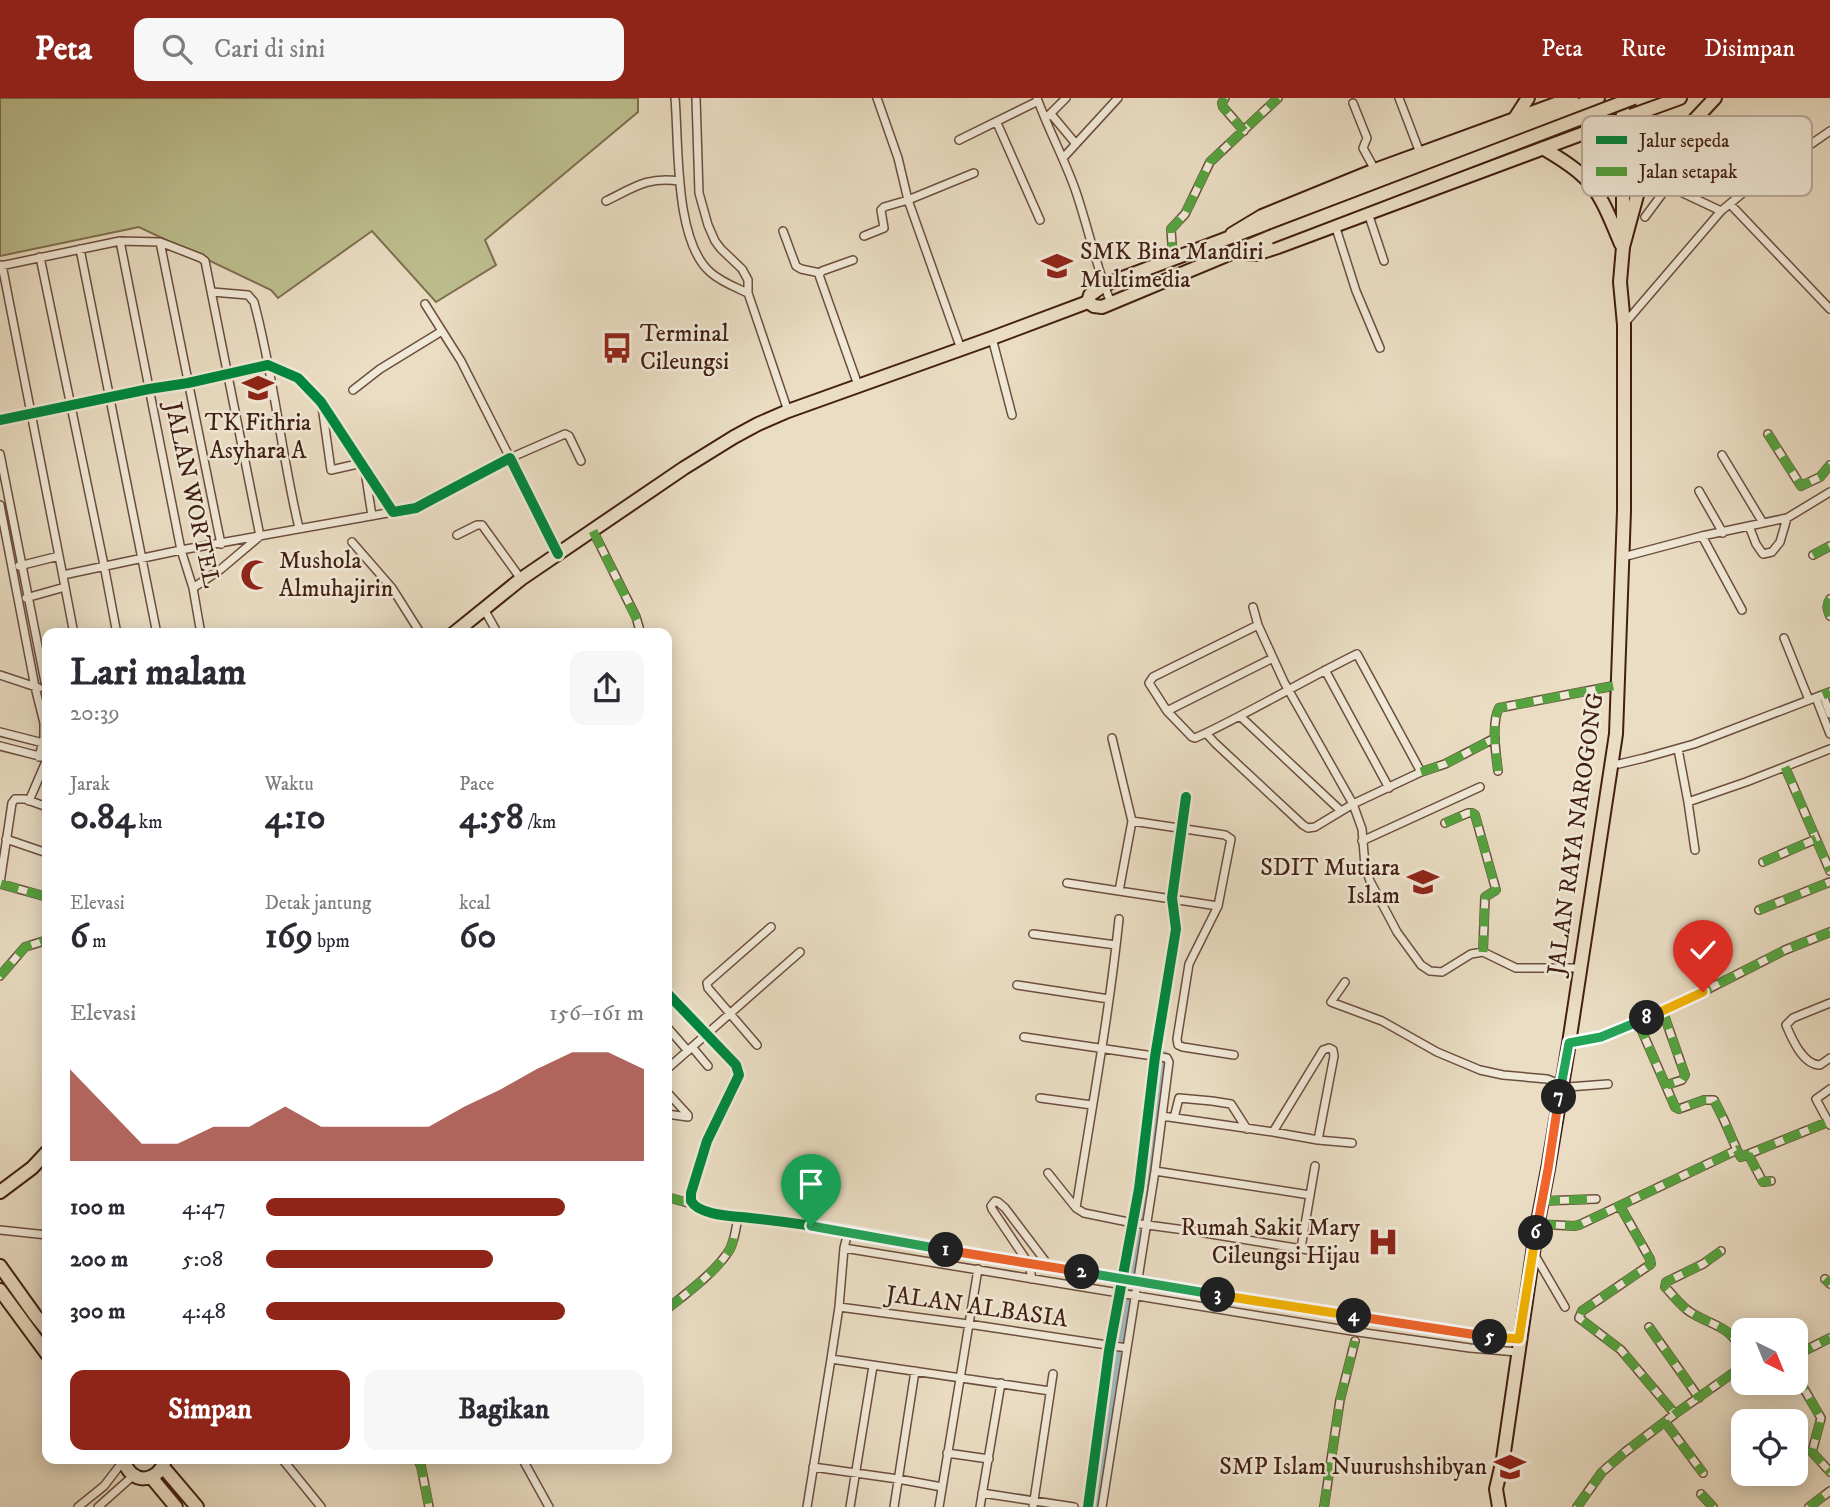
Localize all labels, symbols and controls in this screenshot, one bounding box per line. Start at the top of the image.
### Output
search box [134,18,624,81]
text: Peta [35,29,92,70]
icon: search [158,30,196,68]
text: Cari di sini [214,33,325,66]
text: Peta [1541,34,1583,64]
text: Rute [1621,34,1666,64]
text: Disimpan [1704,34,1795,64]
legend [1582,116,1812,196]
text: Jalur sepeda [1637,130,1729,153]
text: Jalan setapak [1637,161,1738,184]
place label: SMK Bina Mandiri Multimedia [1080,237,1264,295]
school or university icon: SMK Bina Mandiri Multimedia [1040,249,1074,283]
place label: Terminal Cileungsi [640,319,730,377]
bus stop icon: Terminal Cileungsi [600,331,634,365]
school or university icon: TK Fithria Asyhara A [241,371,275,405]
street label: JALAN WORTEL [157,397,226,591]
place label: TK Fithria Asyhara A [205,408,312,466]
place label: Mushola Almuhajirin [279,546,394,604]
mosque icon: Mushola Almuhajirin [239,558,273,592]
text: Lari malam [70,649,246,697]
button: share [570,651,644,725]
street label: JALAN RAYA NAROGONG [1541,691,1611,979]
text: 20:39 [70,699,120,728]
text: Jarak [70,773,110,796]
text: Waktu [265,773,314,796]
text: Pace [459,773,494,796]
text: 0.84 [70,796,135,840]
text: 4:10 [265,796,326,840]
text: 4:58 [459,796,523,840]
text: km [135,811,163,834]
text: /km [523,811,556,834]
place label: SDIT Mutiara Islam [1260,853,1401,911]
school or university icon: SDIT Mutiara Islam [1406,865,1440,899]
text: Elevasi [70,892,125,915]
text: Detak jantung [265,892,371,915]
text: kcal [459,892,491,915]
text: 6 [70,915,88,959]
text: 169 [265,915,313,959]
text: 60 [459,915,496,959]
pin [1673,920,1733,992]
text: m [88,930,107,953]
text: bpm [313,930,350,953]
icon: check [1684,931,1722,969]
text: Elevasi [70,999,136,1028]
text: 156–161 m [549,999,644,1028]
pin: 8 [1630,1000,1664,1035]
text: 8 [1642,1006,1651,1029]
pin: 7 [1542,1080,1576,1114]
text: 7 [1553,1085,1564,1108]
pin [781,1154,841,1226]
icon: arrive [792,1165,830,1203]
text: 100 m [70,1193,125,1222]
text: 4:47 [182,1193,226,1222]
place label: Rumah Sakit Mary Cileungsi Hijau [1180,1213,1361,1271]
pin: 6 [1518,1216,1554,1250]
text: 6 [1531,1221,1540,1244]
hospital icon: Rumah Sakit Mary Cileungsi Hijau [1366,1225,1400,1259]
pin: 1 [928,1232,964,1268]
text: 1 [942,1238,949,1261]
text: 200 m [70,1245,128,1274]
text: 5:08 [182,1245,223,1274]
pin: 2 [1064,1254,1100,1290]
text: 2 [1077,1260,1086,1283]
pin: 3 [1200,1278,1236,1312]
street label: JALAN ALBASIA [882,1279,1070,1335]
text: 3 [1214,1283,1221,1306]
text: 300 m [70,1297,126,1326]
text: 4:48 [182,1297,226,1326]
pin: 4 [1336,1298,1372,1334]
text: 4 [1348,1304,1359,1327]
north arrow [1731,1318,1808,1395]
map controls [1731,1318,1808,1486]
pin: 5 [1472,1320,1508,1354]
text: 5 [1485,1325,1494,1348]
button: Simpan [70,1370,350,1450]
button: Bagikan [364,1370,644,1450]
button: locate [1731,1409,1808,1486]
school or university icon: SMP Islam Nuurushshibyan [1493,1450,1527,1484]
place label: SMP Islam Nuurushshibyan [1219,1452,1487,1482]

